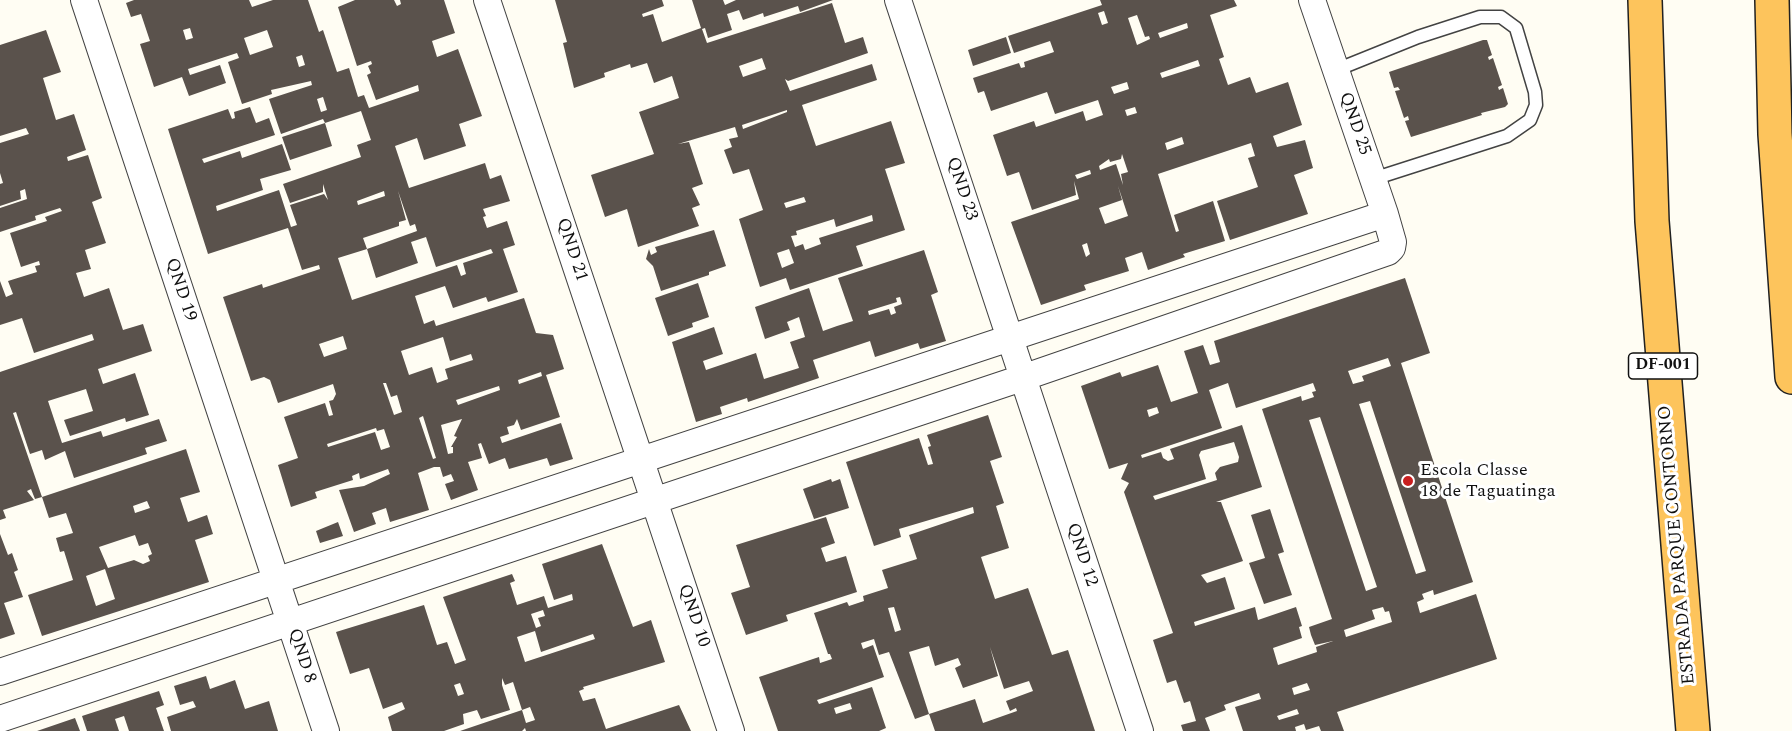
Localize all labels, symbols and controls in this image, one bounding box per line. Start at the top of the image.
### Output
street label: QND 25 [1333,90,1375,158]
street label: QND 23 [941,155,981,223]
street label: QND 21 [551,216,591,284]
street label: QND 19 [160,256,200,324]
road number: DF-001 [1628,353,1698,379]
street label: ESTRADA PARQUE CONTORNO [1655,404,1701,686]
place label: Escola Classe 18 de Taguatinga [1420,460,1555,502]
marker: Escola Classe 18 de Taguatinga [1401,474,1415,488]
street label: QND 12 [1061,521,1101,589]
street label: QND 10 [672,582,714,650]
street label: QND 8 [282,626,320,686]

